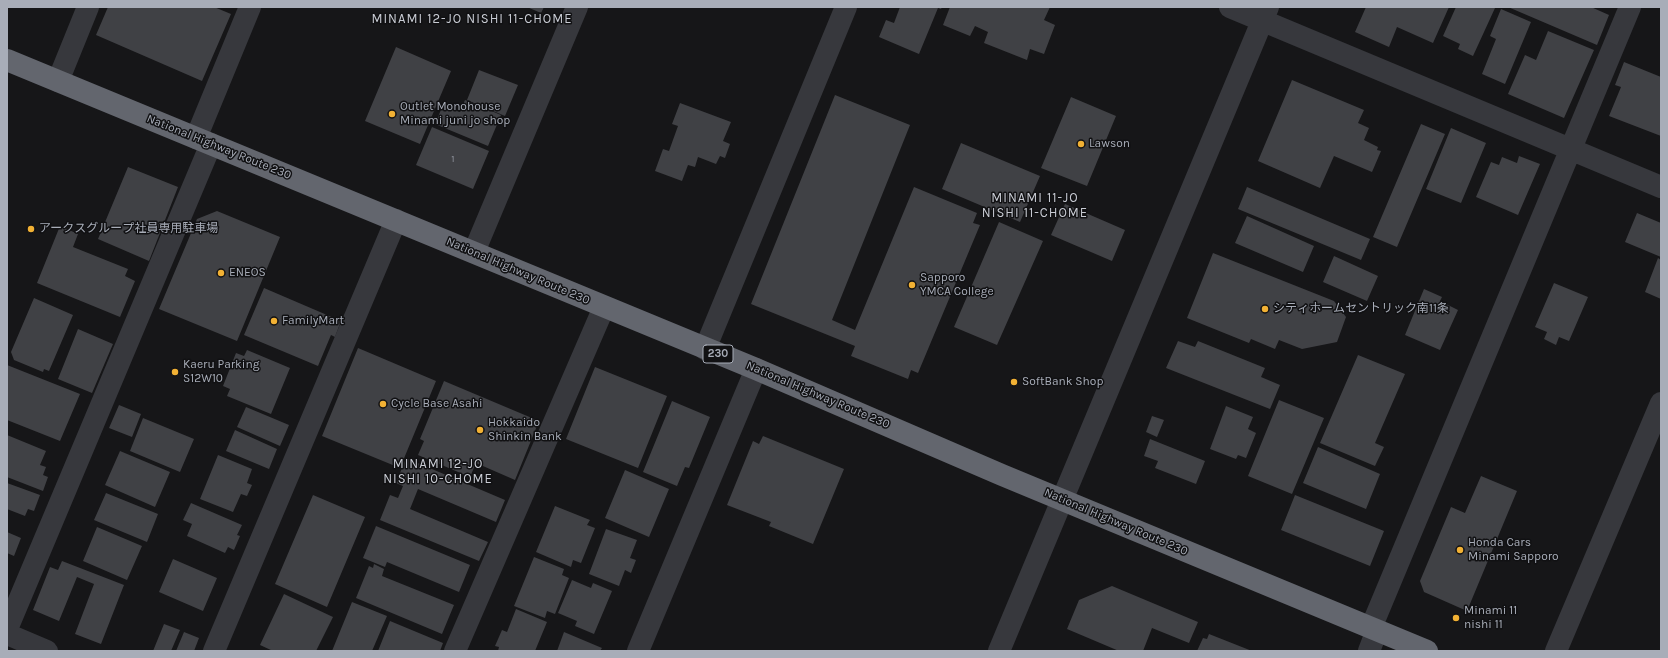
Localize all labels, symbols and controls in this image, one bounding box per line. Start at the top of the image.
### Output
district label: MINAMI 12-JO NISHI 11-CHOME [371,11,573,27]
place label: Outlet Monohouse Minami juni jo shop [400,100,510,128]
marker: Outlet Monohouse Minami juni jo shop [387,109,397,119]
street label: National Highway Route 230 [145,111,293,183]
place label: Lawson [1089,137,1130,151]
marker: Lawson [1076,139,1086,149]
house number: 1 [451,153,455,165]
district label: MINAMI 11-JO NISHI 11-CHOME [982,190,1088,221]
place label: アークスグループ社員専用駐車場 [39,222,218,236]
marker: アークスグループ社員専用駐車場 [26,224,36,234]
street label: National Highway Route 230 [444,234,592,308]
place label: ENEOS [229,266,266,280]
marker: ENEOS [216,268,226,278]
place label: Sapporo YMCA College [920,271,994,299]
marker: Sapporo YMCA College [907,280,917,290]
place label: シティホームセントリック南11条 [1273,302,1449,316]
marker: シティホームセントリック南11条 [1260,304,1270,314]
place label: FamilyMart [282,314,344,328]
marker: FamilyMart [269,316,279,326]
road number: 230 [703,345,733,363]
place label: Kaeru Parking S12W10 [183,358,259,386]
street label: National Highway Route 230 [744,358,892,432]
marker: Kaeru Parking S12W10 [170,367,180,377]
place label: SoftBank Shop [1022,375,1103,389]
marker: SoftBank Shop [1009,377,1019,387]
place label: Cycle Base Asahi [391,397,483,411]
marker: Cycle Base Asahi [378,399,388,409]
place label: Hokkaido Shinkin Bank [488,416,562,444]
marker: Hokkaido Shinkin Bank [475,425,485,435]
district label: MINAMI 12-JO NISHI 10-CHOME [383,456,493,487]
street label: National Highway Route 230 [1042,485,1190,559]
place label: Honda Cars Minami Sapporo [1468,536,1559,564]
marker: Honda Cars Minami Sapporo [1455,545,1465,555]
place label: Minami 11 nishi 11 [1464,604,1517,632]
marker: Minami 11 nishi 11 [1451,613,1461,623]

